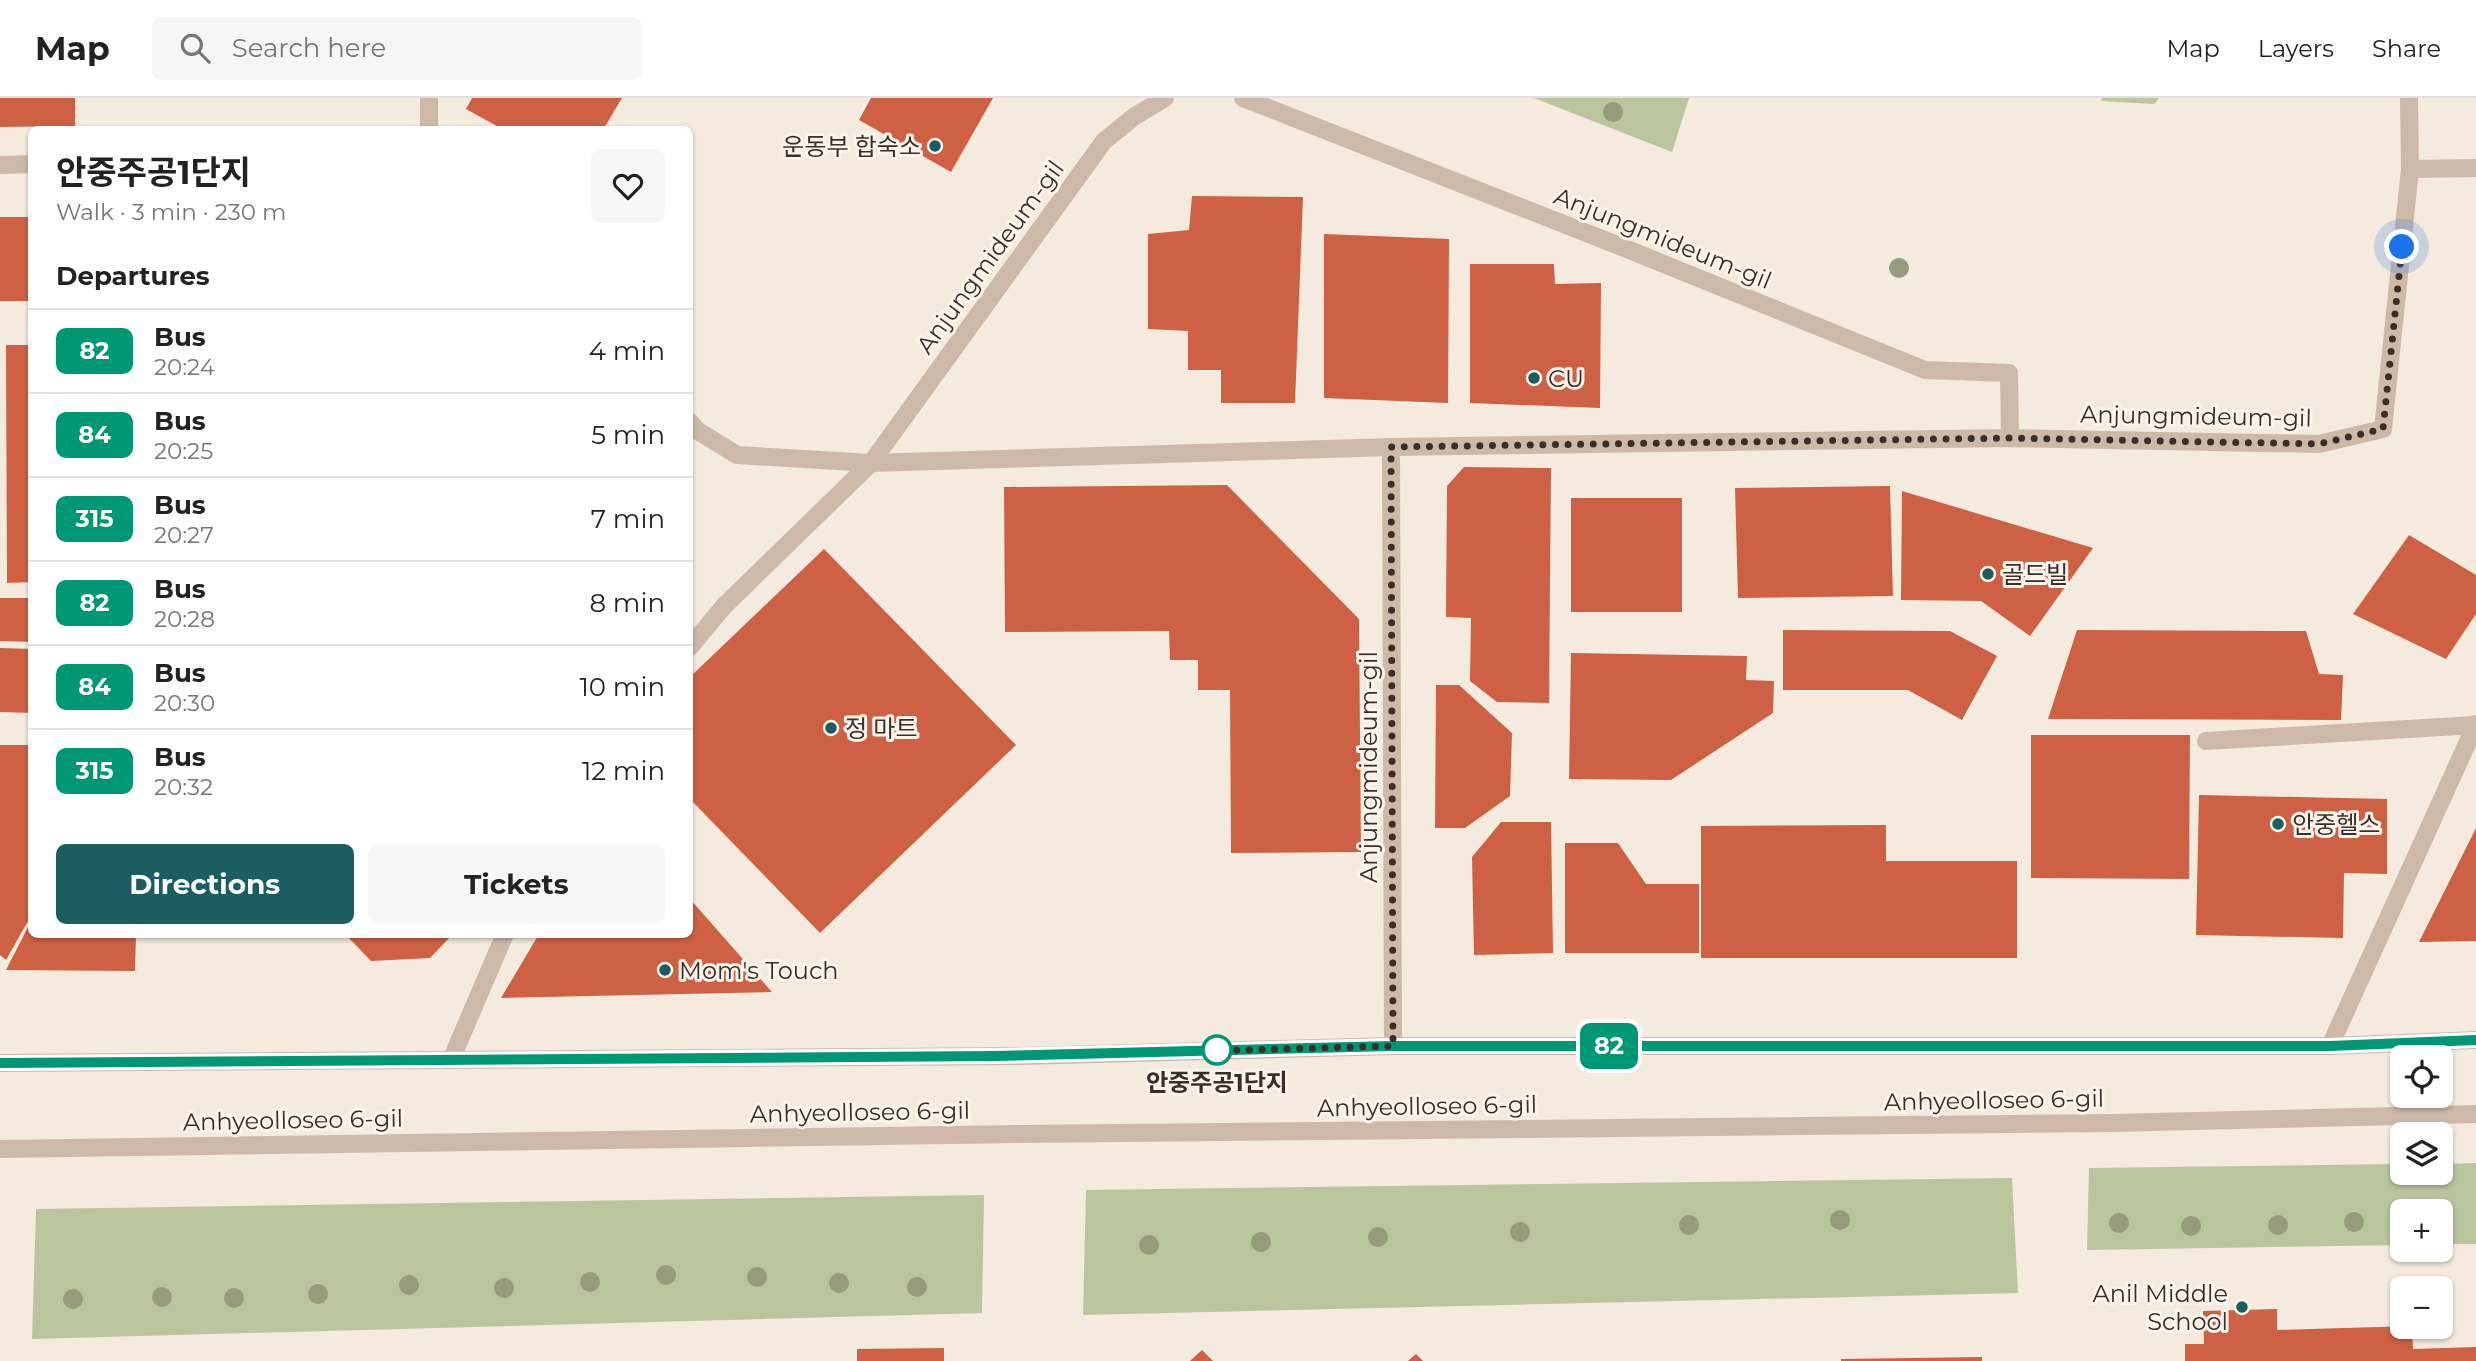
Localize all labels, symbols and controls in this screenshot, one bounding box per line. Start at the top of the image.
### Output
search box [152,17,642,80]
text: Map [35,28,110,68]
icon: search [176,29,214,67]
text: Search here [232,32,386,64]
text: Map [2166,34,2220,63]
text: Layers [2258,34,2334,63]
text: Share [2372,34,2441,63]
place label: 운동부 합숙소 [782,132,921,161]
marker: 운동부 합숙소 [927,138,943,154]
button: heart [591,149,665,223]
text: 안중주공1단지 [56,152,251,192]
street label: Anjungmideum-gil [910,155,1070,359]
street label: Anjungmideum-gil [1550,181,1776,295]
text: Walk · 3 min · 230 m [56,198,286,226]
your location [2384,229,2419,264]
text: Departures [56,260,210,292]
text: Bus [154,321,206,353]
text: 4 min [589,335,665,367]
text: 82 [80,336,110,365]
text: 20:24 [154,353,215,381]
place label: CU [1548,364,1584,393]
marker: CU [1526,370,1542,386]
street label: Anjungmideum-gil [2080,399,2312,433]
text: Bus [154,405,206,437]
text: 5 min [591,419,665,451]
text: 84 [78,420,111,449]
text: 20:25 [154,437,213,465]
text: Bus [154,489,206,521]
text: 7 min [591,503,665,535]
text: 315 [76,504,113,533]
text: 20:27 [154,521,214,549]
place label: 골드빌 [2002,560,2068,589]
marker: 골드빌 [1980,566,1996,582]
text: Bus [154,573,206,605]
text: 8 min [589,587,665,619]
text: 82 [80,588,110,617]
text: 20:28 [154,605,215,633]
street label: Anjungmideum-gil [1354,651,1383,883]
text: Bus [154,657,206,689]
text: 10 min [579,671,665,703]
text: 84 [78,672,111,701]
text: 20:30 [154,689,215,717]
place label: 정 마트 [845,714,918,743]
marker: 정 마트 [823,720,839,736]
text: Bus [154,741,206,773]
text: 12 min [582,755,665,787]
text: 315 [76,756,113,785]
text: 20:32 [154,773,213,801]
place label: 안중헬스 [2292,810,2380,839]
marker: 안중헬스 [2270,816,2286,832]
button: Directions [56,844,354,924]
button: Tickets [368,844,665,924]
place label: Mom's Touch [679,956,838,985]
marker: Mom's Touch [657,962,673,978]
line badge: 82 [1578,1023,1640,1069]
text: 82 [1594,1031,1624,1060]
marker: 안중주공1단지 [1202,1035,1232,1065]
map controls [2390,1045,2453,1339]
button: locate [2390,1045,2453,1108]
place label: 안중주공1단지 [1146,1068,1288,1097]
street label: Anhyeolloseo 6-gil [1884,1084,2104,1116]
street label: Anhyeolloseo 6-gil [1317,1090,1537,1122]
street label: Anhyeolloseo 6-gil [750,1096,970,1128]
street label: Anhyeolloseo 6-gil [183,1104,403,1136]
button: layers [2390,1122,2453,1185]
button: + [2390,1199,2453,1262]
button: − [2390,1276,2453,1339]
place label: Anil Middle School [2092,1279,2228,1336]
marker: Anil Middle School [2234,1299,2250,1315]

